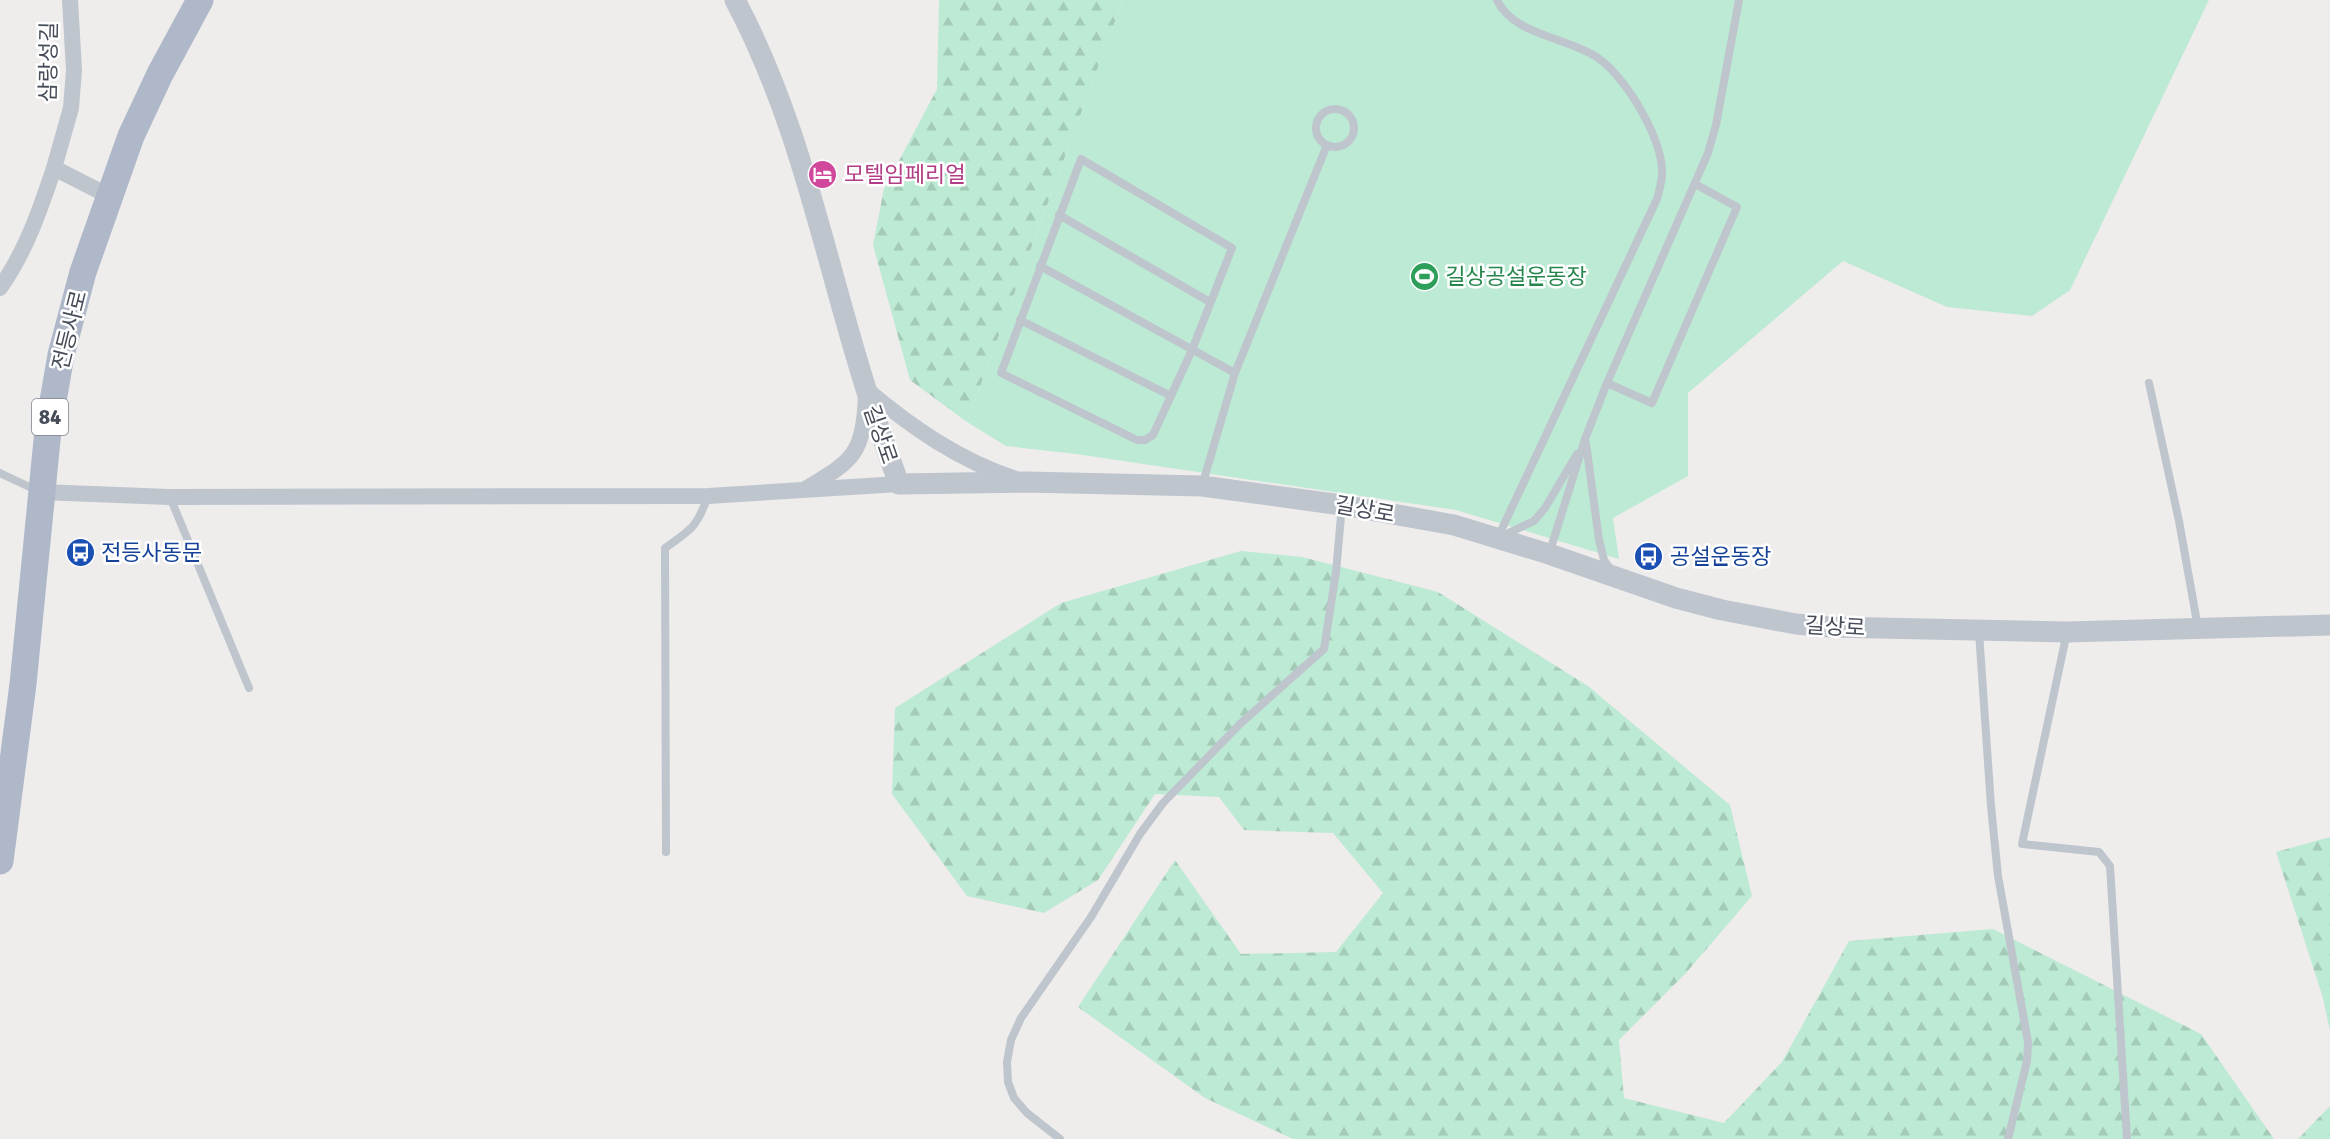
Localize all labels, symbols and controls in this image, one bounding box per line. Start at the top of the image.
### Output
street label: 삼랑성길 [34,21,63,103]
hotel icon: 모텔임페리얼 [807,158,839,190]
place label: 모텔임페리얼 [844,161,965,188]
sports icon: 길상공설운동장 [1408,260,1440,292]
place label: 길상공설운동장 [1445,263,1587,290]
street label: 전등사로 [47,288,92,373]
road number: 84 [32,399,68,435]
street label: 길상로 [858,401,903,467]
street label: 길상로 [1333,491,1397,528]
bus stop icon: 전등사동문 [64,536,96,568]
place label: 전등사동문 [101,539,202,566]
bus stop icon: 공설운동장 [1633,540,1665,572]
place label: 공설운동장 [1670,543,1771,570]
street label: 길상로 [1804,611,1866,642]

